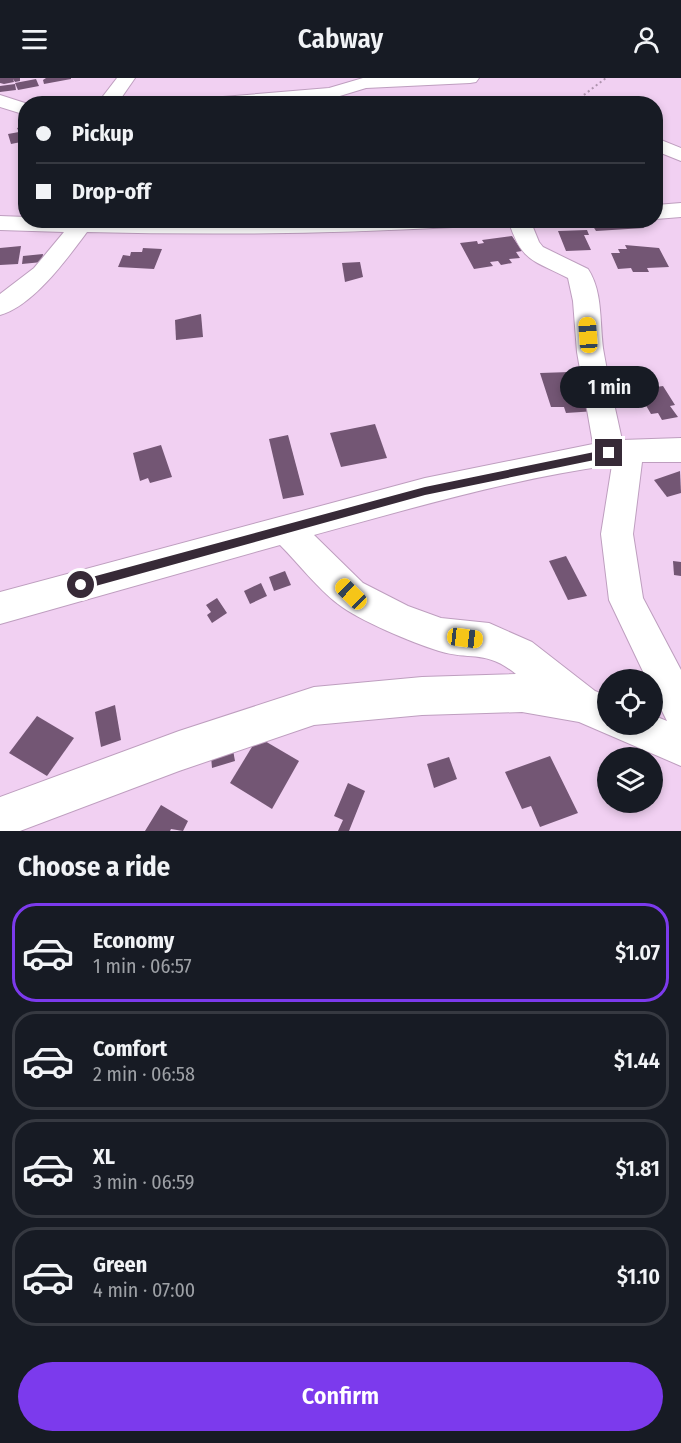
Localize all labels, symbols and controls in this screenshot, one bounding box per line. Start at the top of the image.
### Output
icon: menu [18,23,51,56]
text: Cabway [298,23,383,55]
icon: person [630,23,663,56]
text: Pickup [72,120,134,147]
text: Drop-off [72,178,151,205]
car [578,316,598,354]
callout: 1 min [560,366,658,408]
text: 1 min [588,375,631,399]
route end [595,439,622,466]
route start [67,571,94,598]
car [332,575,370,613]
car [446,627,484,649]
map controls [597,669,663,813]
button: locate [597,669,663,735]
button: layers [597,747,663,813]
text: Choose a ride [18,851,170,883]
icon: car [21,926,75,980]
text: Economy [93,927,174,954]
text: $1.07 [615,939,660,966]
text: 1 min · 06:57 [93,954,192,978]
icon: car [21,1034,75,1088]
text: Comfort [93,1035,167,1062]
text: $1.44 [614,1047,660,1074]
text: 2 min · 06:58 [93,1062,195,1086]
icon: car [21,1142,75,1196]
text: XL [93,1143,115,1170]
text: $1.81 [616,1155,660,1182]
text: 3 min · 06:59 [93,1170,195,1194]
icon: car [21,1250,75,1304]
text: Green [93,1251,147,1278]
text: $1.10 [617,1263,660,1290]
text: 4 min · 07:00 [93,1278,195,1302]
button: Confirm [18,1362,663,1431]

